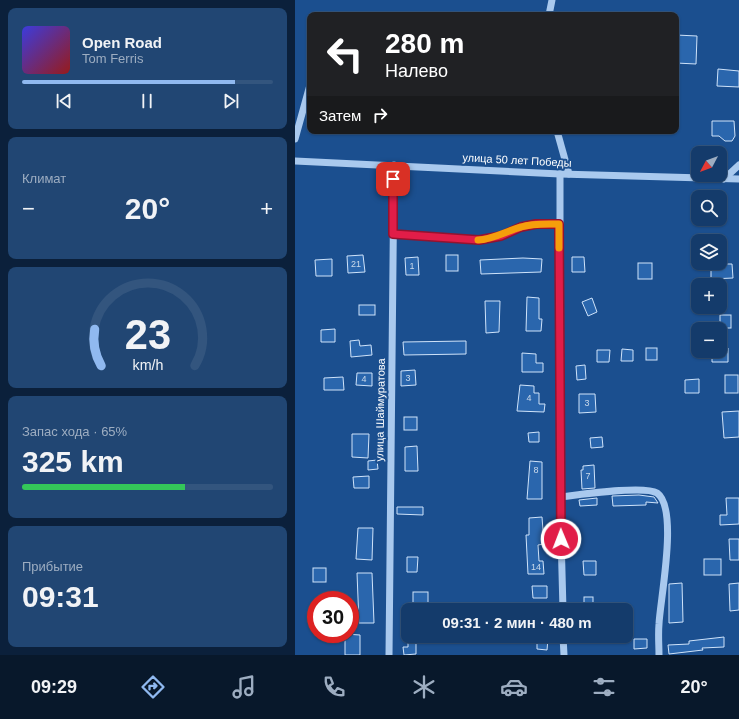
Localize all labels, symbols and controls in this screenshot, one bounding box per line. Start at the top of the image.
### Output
icon: left [319,28,371,80]
text: 280 m [385,28,464,59]
text: Open Road [82,34,162,51]
text: Tom Ferris [82,51,143,66]
text: Налево [385,61,448,81]
icon: previous [53,90,75,112]
icon: pause [136,90,158,112]
icon: next [220,90,242,112]
icon: right [369,104,391,126]
text: Затем [319,107,361,124]
north arrow [691,146,727,182]
map controls [691,146,727,358]
street label: улица 50 лет Победы [462,151,572,169]
pin [376,162,410,196]
icon: arrive [382,168,404,190]
text: Климат [22,171,66,186]
button: search [691,190,727,226]
text: 20° [125,192,170,225]
text: − [22,196,35,221]
text: + [260,196,273,221]
button: layers [691,234,727,270]
house number: 21 [351,259,361,269]
house number: 1 [409,261,415,271]
button: + [691,278,727,314]
text: 23 [124,310,171,357]
button: − [691,322,727,358]
text: km/h [132,356,163,372]
street label: улица Шаймуратова [373,357,387,462]
house number: 3 [405,373,411,383]
house number: 4 [361,374,367,384]
house number: 4 [526,393,532,403]
house number: 3 [584,398,590,408]
text: Запас хода · 65% [22,424,127,439]
text: 325 km [22,445,124,478]
house number: 8 [533,465,539,475]
house number: 7 [585,471,591,481]
position arrow [540,518,582,560]
text: Прибытие [22,559,83,574]
house number: 14 [531,562,541,572]
text: 09:31 [22,580,99,613]
speed limit sign: 30 [307,591,359,643]
text: 09:31 · 2 мин · 480 m [442,614,592,631]
icon: directions [139,673,167,701]
icon: music [230,673,258,701]
icon: phone [320,673,348,701]
icon: climate [410,673,438,701]
icon: car [500,673,528,701]
icon: filters [590,673,618,701]
text: 09:29 [31,677,77,697]
text: 20° [681,677,708,697]

